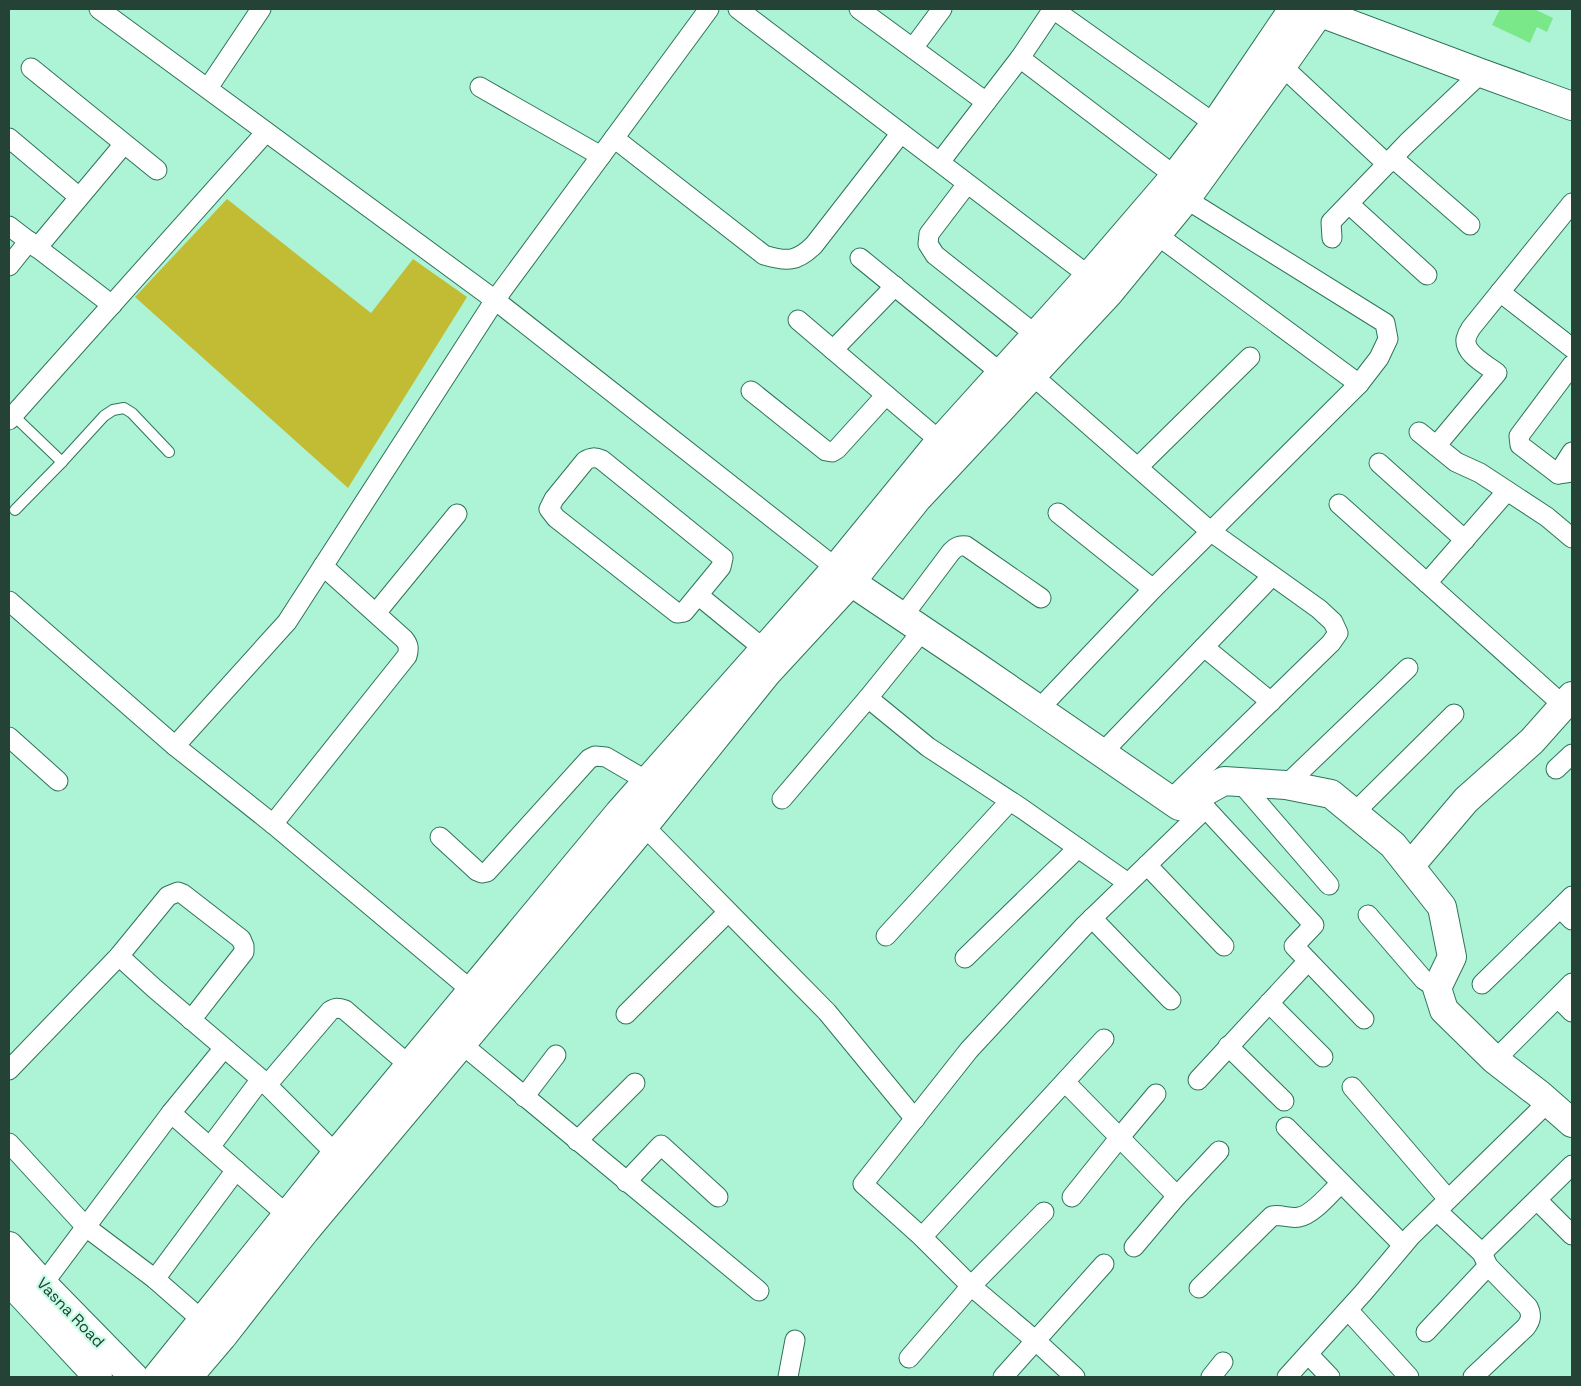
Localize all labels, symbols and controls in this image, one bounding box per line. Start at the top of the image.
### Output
street label: Vasna Road [32,1273,109,1352]

